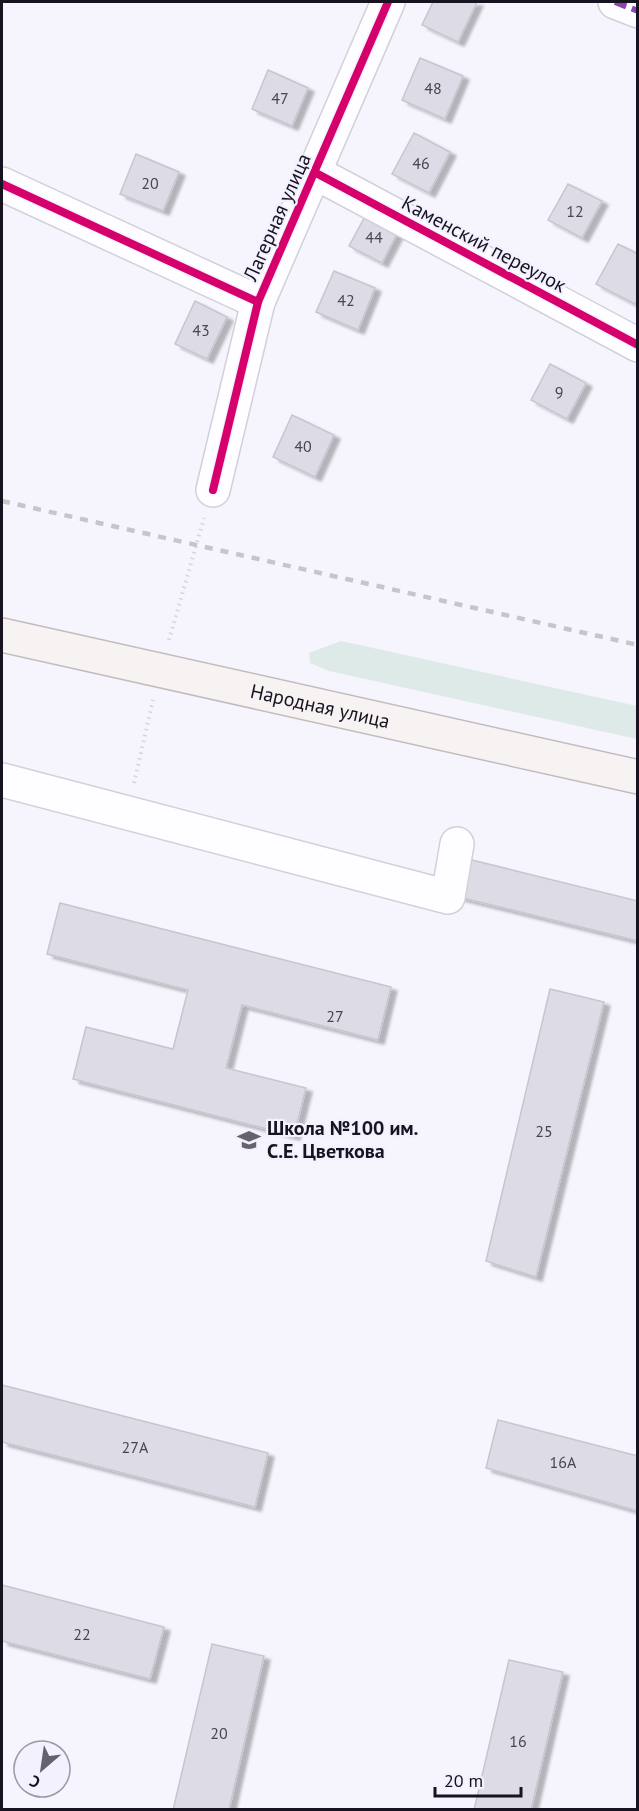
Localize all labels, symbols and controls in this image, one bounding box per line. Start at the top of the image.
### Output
house number: 48 [424,78,442,98]
house number: 47 [271,88,289,108]
street label: Лагерная улица [237,149,317,286]
house number: 46 [412,153,430,173]
house number: 20 [141,173,159,193]
street label: Каменский переулок [397,190,571,299]
house number: 12 [566,201,584,221]
house number: 44 [365,227,383,247]
house number: 42 [337,290,355,310]
house number: 43 [192,320,210,340]
house number: 9 [555,382,563,402]
house number: 40 [294,436,312,456]
street label: Народная улица [248,678,392,734]
house number: 27 [326,1006,344,1026]
place label: Школа №100 им. С.Е. Цветкова [267,1115,419,1164]
house number: 25 [535,1121,553,1141]
school or university icon: Школа №100 им. С.Е. Цветкова [236,1127,262,1153]
house number: 27А [122,1437,149,1457]
house number: 16А [550,1452,577,1472]
house number: 22 [73,1624,91,1644]
house number: 20 [210,1723,228,1743]
house number: 16 [509,1731,527,1751]
north arrow [12,1739,72,1799]
scale bar [435,1760,520,1798]
text: 20 m [444,1769,483,1792]
text: С [26,1771,43,1793]

